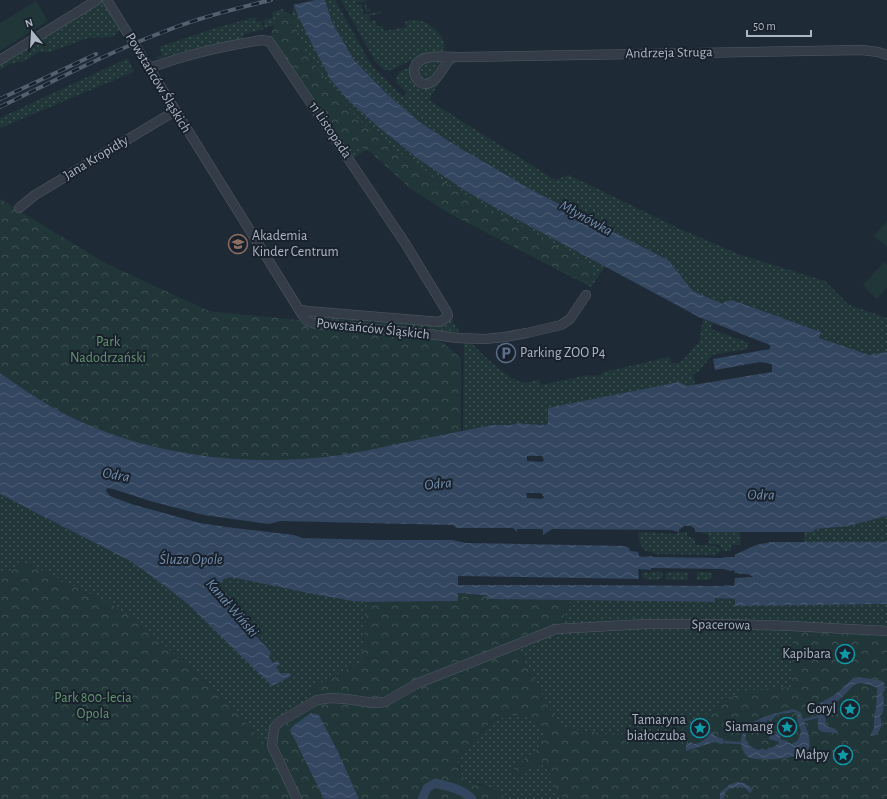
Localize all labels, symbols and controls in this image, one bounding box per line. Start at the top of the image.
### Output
north arrow [12,12,52,52]
scale bar [747,12,811,38]
text: N [24,17,34,29]
text: 50 m [753,20,776,32]
street label: Powstańców Śląskich [123,29,196,135]
street label: Andrzeja Struga [625,45,713,61]
street label: 11 Listopada [306,99,354,161]
street label: Jana Kropidły [61,133,131,183]
water label: Młynówka [557,197,615,239]
place label: Akademia Kinder Centrum [252,229,339,259]
school or university icon: Akademia Kinder Centrum [227,233,249,255]
street label: Powstańców Śląskich [316,313,431,342]
park label: Park Nadodrzański [70,335,146,365]
parking icon: Parking ZOO P4 [495,342,517,364]
place label: Parking ZOO P4 [520,346,606,360]
water label: Odra [101,465,131,485]
water label: Odra [424,475,452,493]
water label: Odra [747,487,775,503]
water label: Śluza Opole [159,550,223,567]
water label: Kanał Wiński [203,576,261,640]
street label: Spacerowa [691,617,751,633]
place icon: Kapibara [834,643,856,665]
place label: Kapibara [782,647,832,661]
park label: Park 800-lecia Opola [54,691,132,721]
place icon: Goryl [839,698,861,720]
place label: Goryl [807,702,836,716]
place label: Tamaryna białoczuba [626,713,687,743]
place icon: Siamang [776,716,798,738]
place icon: Tamaryna białoczuba [689,717,711,739]
place label: Siamang [725,720,773,734]
place icon: Małpy [832,744,854,766]
place label: Małpy [795,748,829,762]

